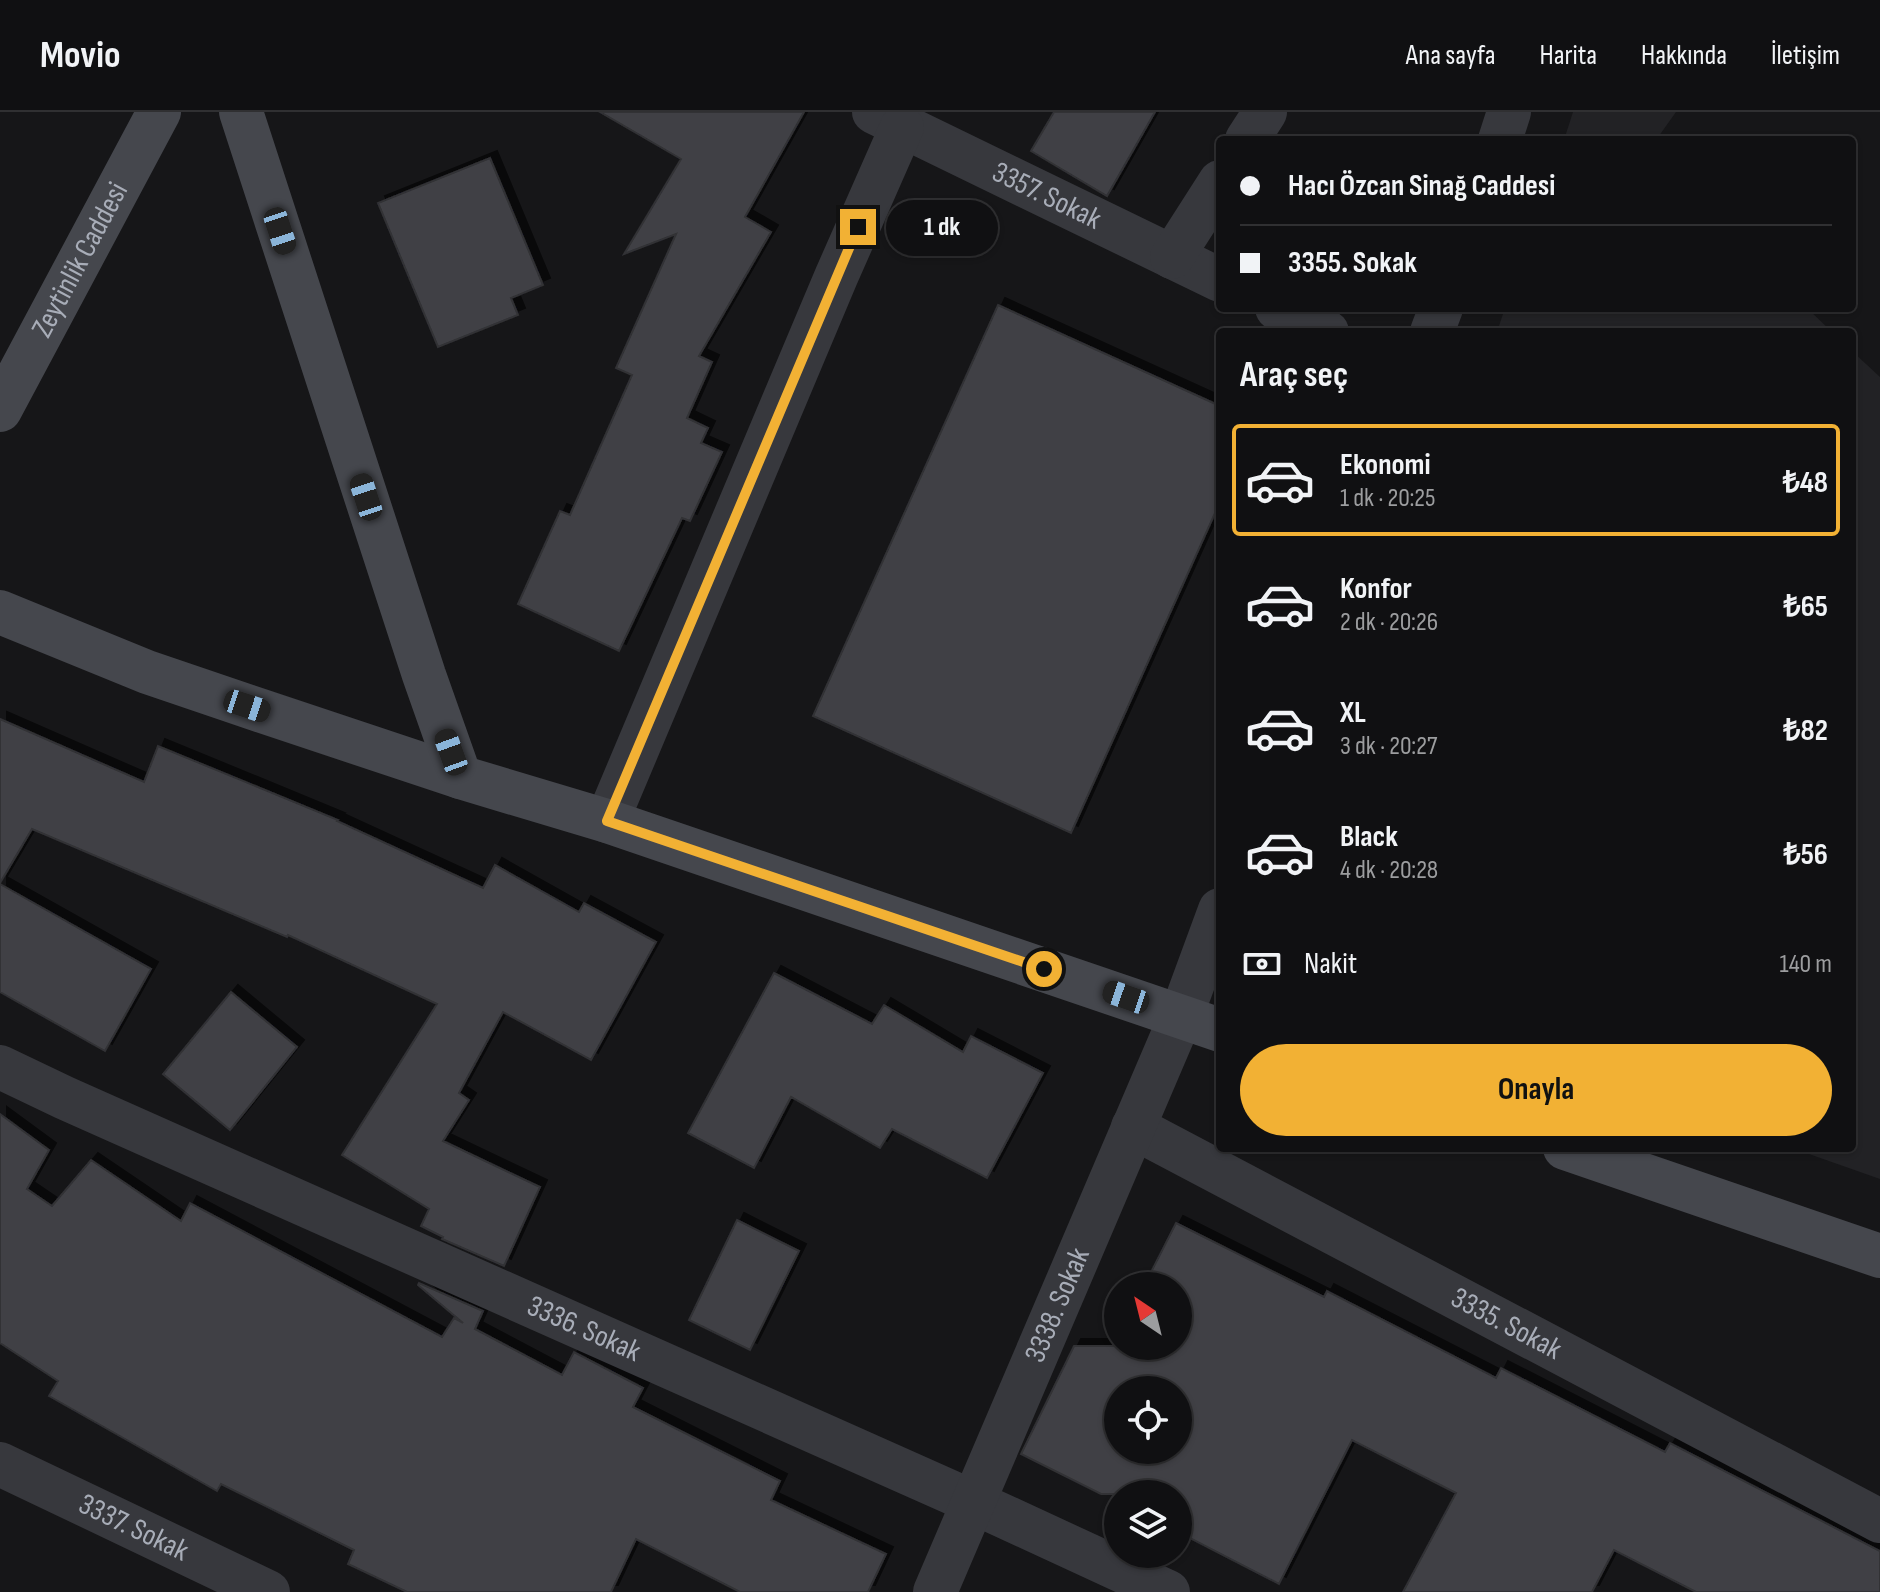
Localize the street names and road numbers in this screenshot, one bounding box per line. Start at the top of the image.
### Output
street label: 3357. Sokak [986,154,1108,238]
street label: Zeytinlik Caddesi [24,176,136,344]
street label: 3338. Sokak [1017,1242,1098,1368]
street label: 3335. Sokak [1445,1280,1568,1368]
street label: 3336. Sokak [522,1288,647,1370]
street label: 3337. Sokak [73,1486,195,1570]

